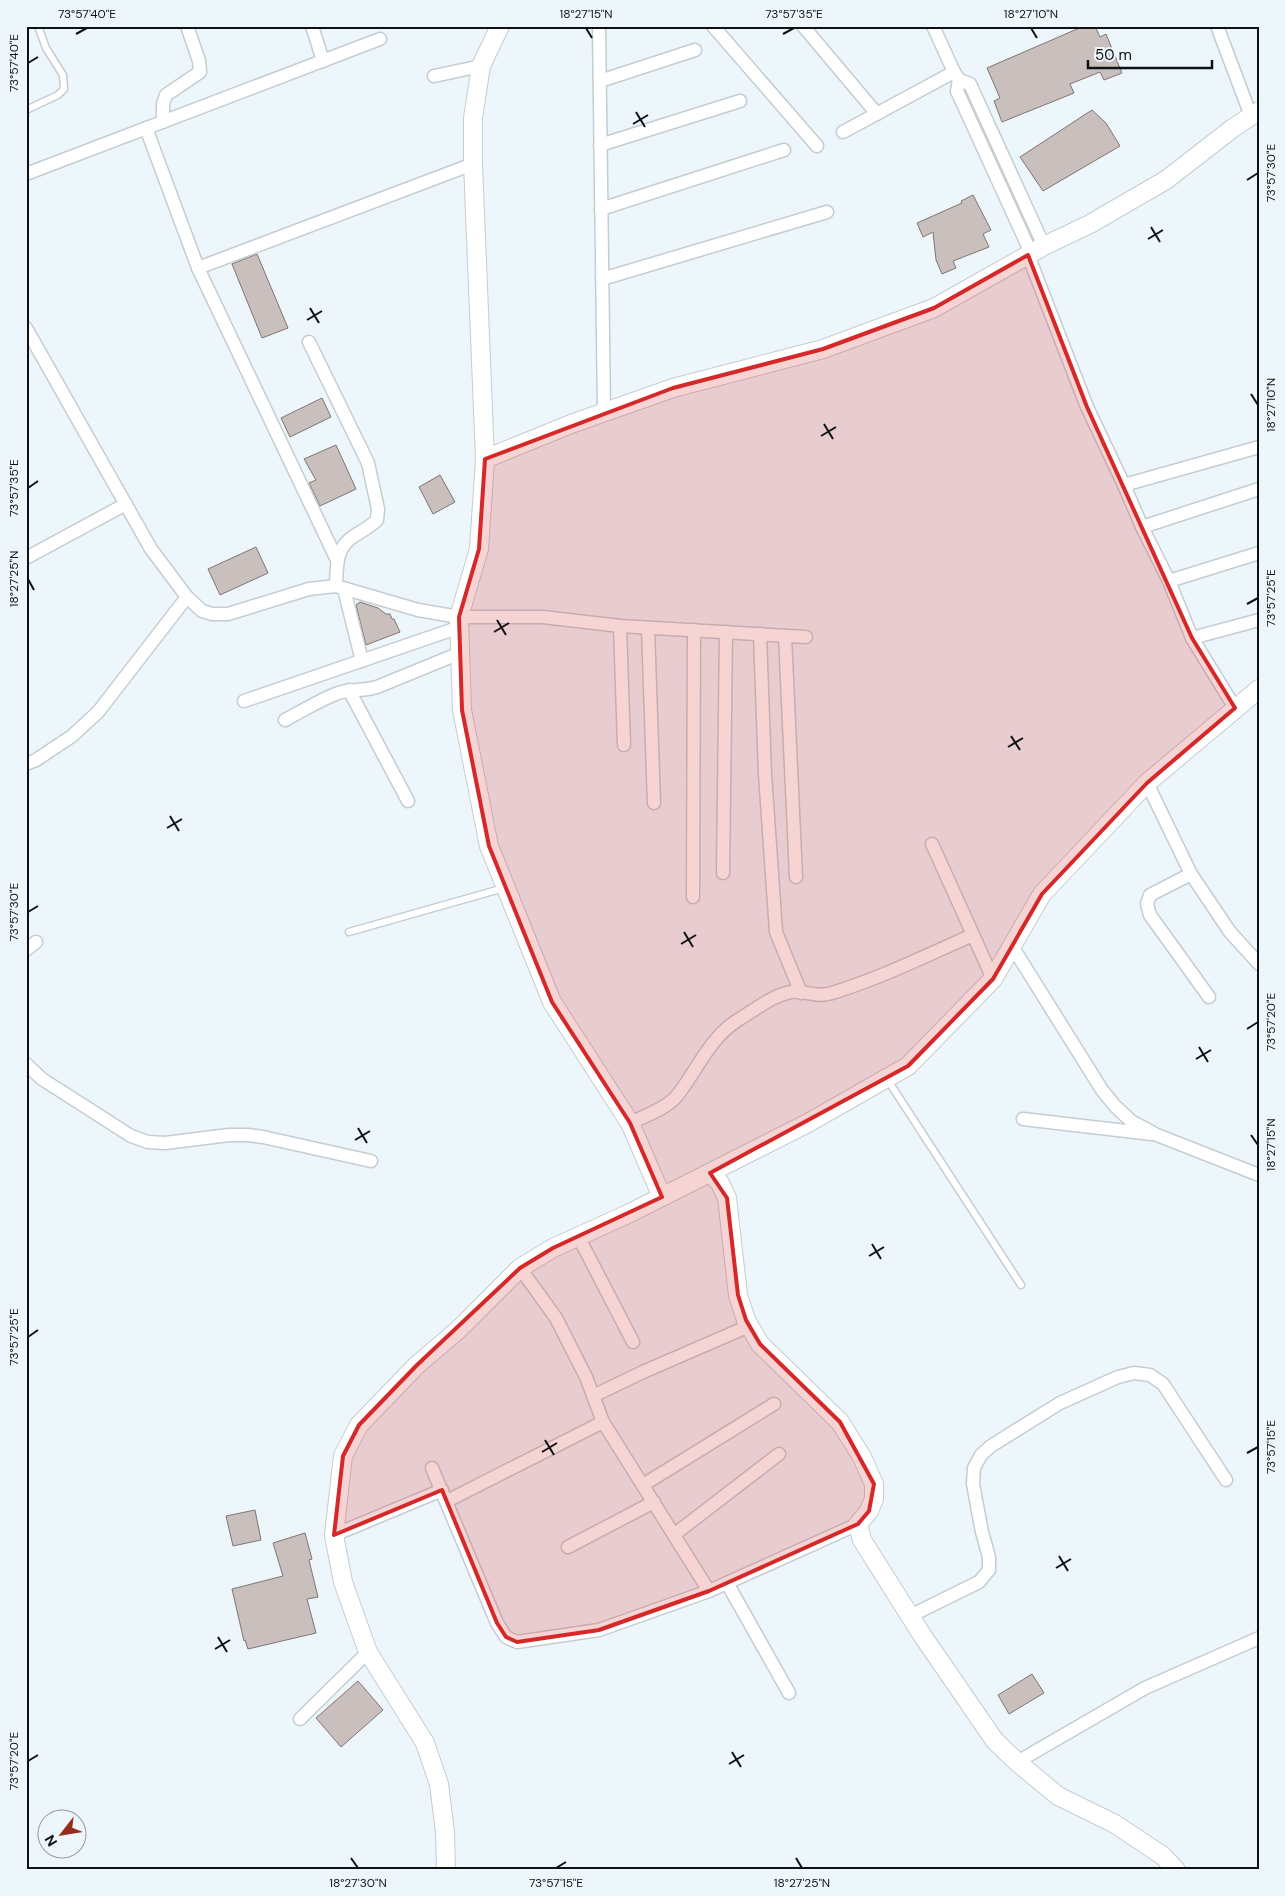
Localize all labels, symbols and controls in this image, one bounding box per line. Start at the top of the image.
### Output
text: 73°57'40"E [58,6,116,22]
text: 18°27'15"N [559,6,613,22]
text: 73°57'35"E [765,6,823,22]
text: 18°27'10"N [1004,6,1058,22]
text: 73°57'40"E [6,34,22,92]
scale bar [1088,38,1211,70]
text: 50 m [1095,45,1132,65]
text: 73°57'30"E [1263,143,1279,202]
text: 18°27'10"N [1263,378,1279,432]
text: 73°57'35"E [6,459,22,517]
text: 18°27'25"N [6,551,22,607]
text: 73°57'25"E [1263,569,1279,627]
text: 73°57'30"E [6,882,22,941]
text: 73°57'20"E [1263,993,1279,1051]
text: 18°27'15"N [1263,1118,1279,1172]
text: 73°57'25"E [6,1308,22,1366]
text: 73°57'15"E [1263,1420,1279,1474]
text: 73°57'20"E [6,1732,22,1790]
north arrow [38,1808,88,1858]
text: N [41,1832,61,1850]
text: 18°27'30"N [329,1875,387,1891]
text: 73°57'15"E [529,1875,583,1891]
text: 18°27'25"N [774,1875,830,1891]

